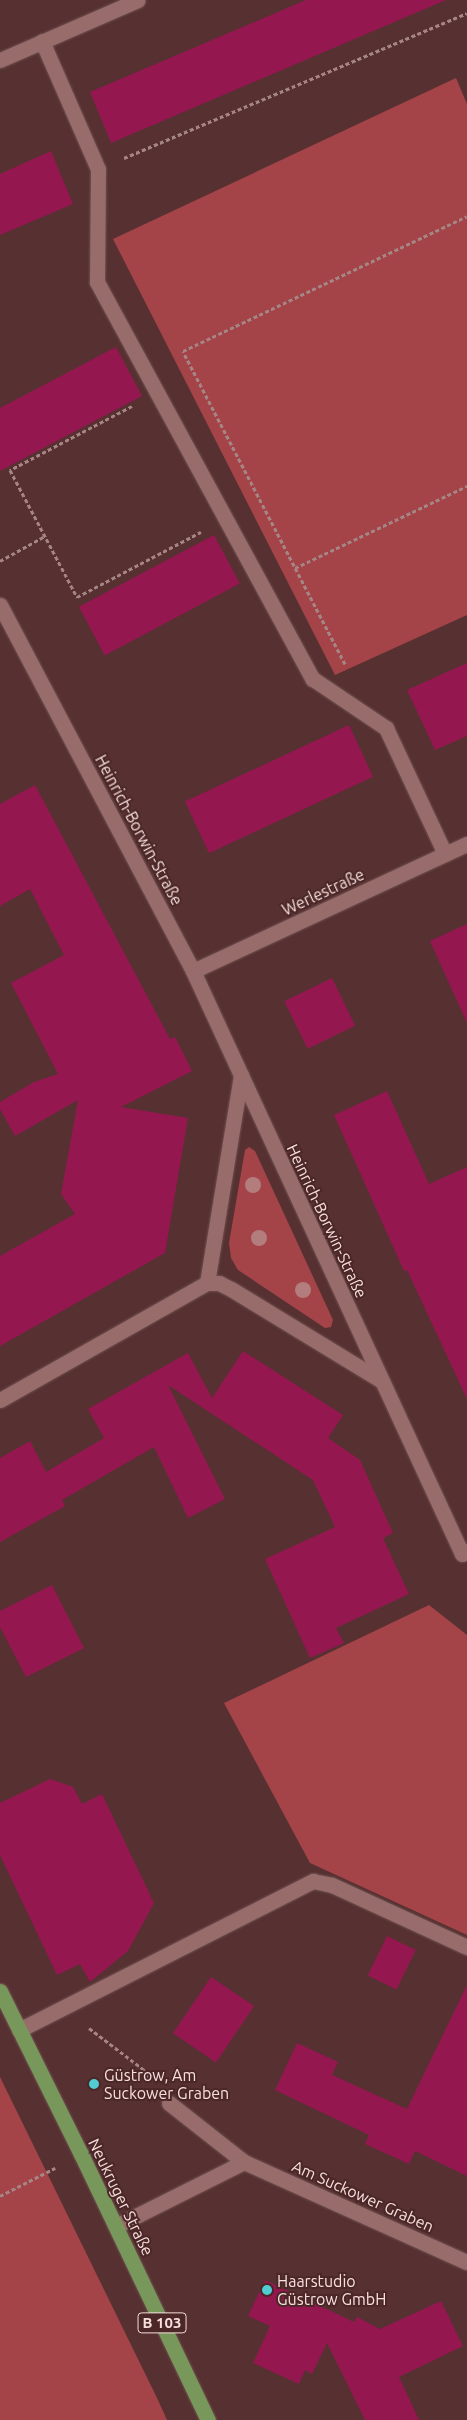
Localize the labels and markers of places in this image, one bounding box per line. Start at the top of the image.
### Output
place label: Güstrow, Am Suckower Graben [104,2065,229,2103]
marker: Güstrow, Am Suckower Graben [88,2078,100,2090]
place label: Haarstudio Güstrow GmbH [277,2271,386,2309]
marker: Haarstudio Güstrow GmbH [261,2284,273,2296]

